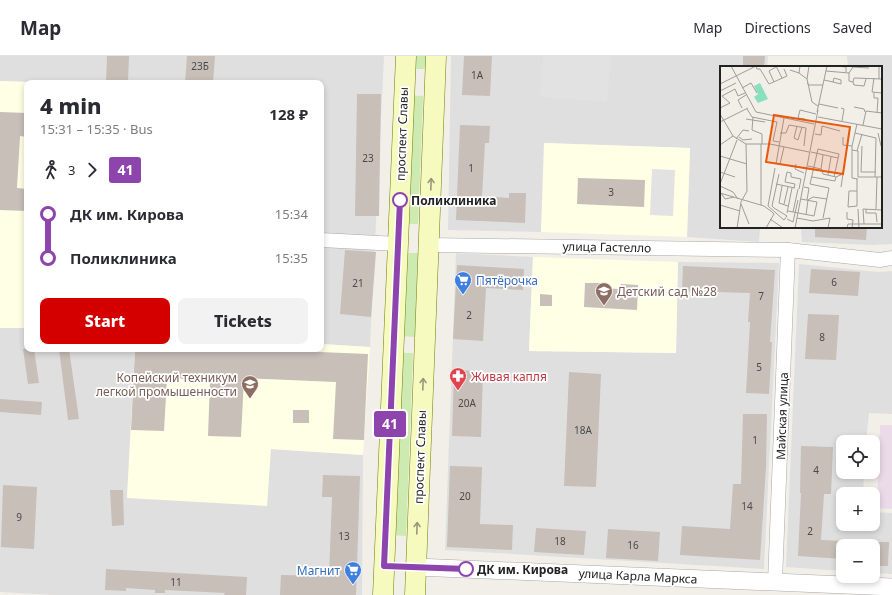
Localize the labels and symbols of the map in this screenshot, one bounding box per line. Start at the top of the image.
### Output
house number: 23Б [191,59,209,73]
inset map [720,66,882,228]
house number: 1А [471,68,484,82]
street label: проспект Славы [392,87,412,181]
house number: 23 [362,151,374,165]
house number: 1 [468,161,474,175]
one-way arrow [428,178,435,191]
house number: 3 [608,185,614,199]
marker: Поликлиника [392,192,408,208]
place label: Поликлиника [411,192,496,209]
street label: улица Гастелло [563,238,651,256]
supermarket icon: Пятёрочка [453,270,473,295]
place label: Пятёрочка [476,272,538,289]
house number: 6 [831,275,837,289]
house number: 21 [352,276,364,290]
school or university icon: Детский сад №28 [594,281,614,306]
place label: Детский сад №28 [617,283,717,300]
house number: 7 [758,289,764,303]
house number: 2 [466,308,472,322]
house number: 8 [819,330,825,344]
house number: 5 [756,360,762,374]
pharmacy icon: Живая капля [448,366,468,391]
place label: Живая капля [471,368,547,385]
place label: Копейский техникум легкой промышенности [96,369,237,400]
street label: Майская улица [772,372,792,460]
school or university icon: Копейский техникум легкой промышенности [240,374,260,399]
one-way arrow [420,378,427,391]
house number: 20А [458,396,477,410]
street label: проспект Славы [410,410,430,504]
line badge: 41 [372,411,408,437]
house number: 18А [574,423,593,437]
house number: 1 [752,433,758,447]
house number: 4 [813,463,819,477]
house number: 20 [459,489,471,503]
house number: 14 [741,499,753,513]
house number: 9 [16,510,22,524]
one-way arrow [414,522,421,535]
house number: 2 [807,524,813,538]
house number: 13 [338,529,350,543]
house number: 18 [554,534,566,548]
house number: 16 [627,538,639,552]
supermarket icon: Магнит [343,560,363,585]
marker: ДК им. Кирова [458,561,474,577]
place label: ДК им. Кирова [477,561,568,578]
place label: Магнит [297,562,340,579]
street label: улица Карла Маркса [578,564,698,588]
house number: 11 [170,575,182,589]

